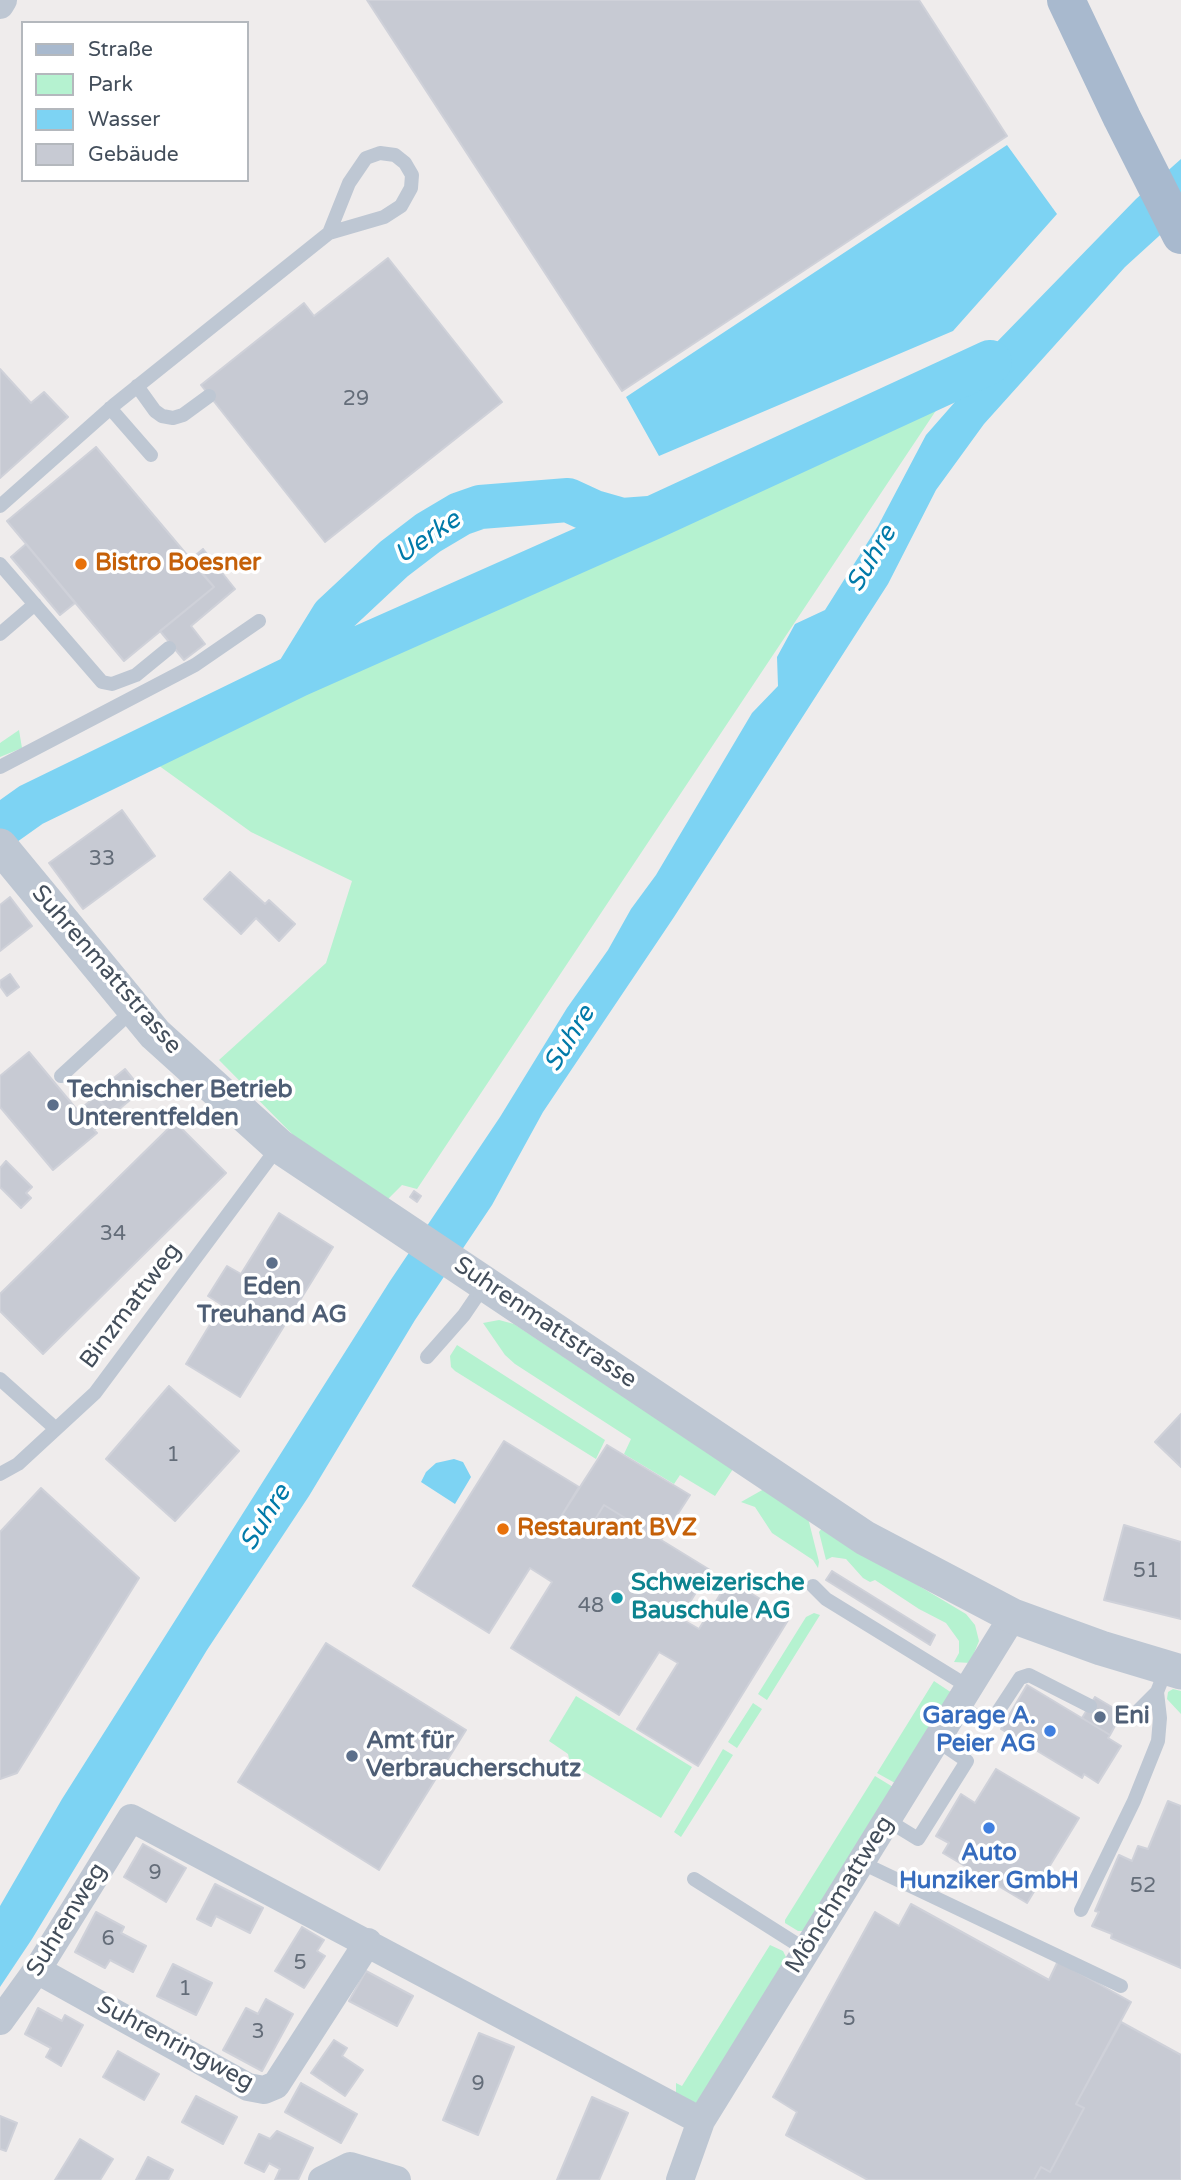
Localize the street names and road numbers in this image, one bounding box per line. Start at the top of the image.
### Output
street label: Suhrenmattstrasse [25,880,187,1060]
street label: Binzmattweg [74,1237,188,1375]
street label: Suhrenmattstrasse [448,1251,642,1395]
street label: Mönchmattweg [780,1811,900,1979]
street label: Suhrenweg [21,1858,113,1982]
street label: Suhrenringweg [92,1991,258,2097]

